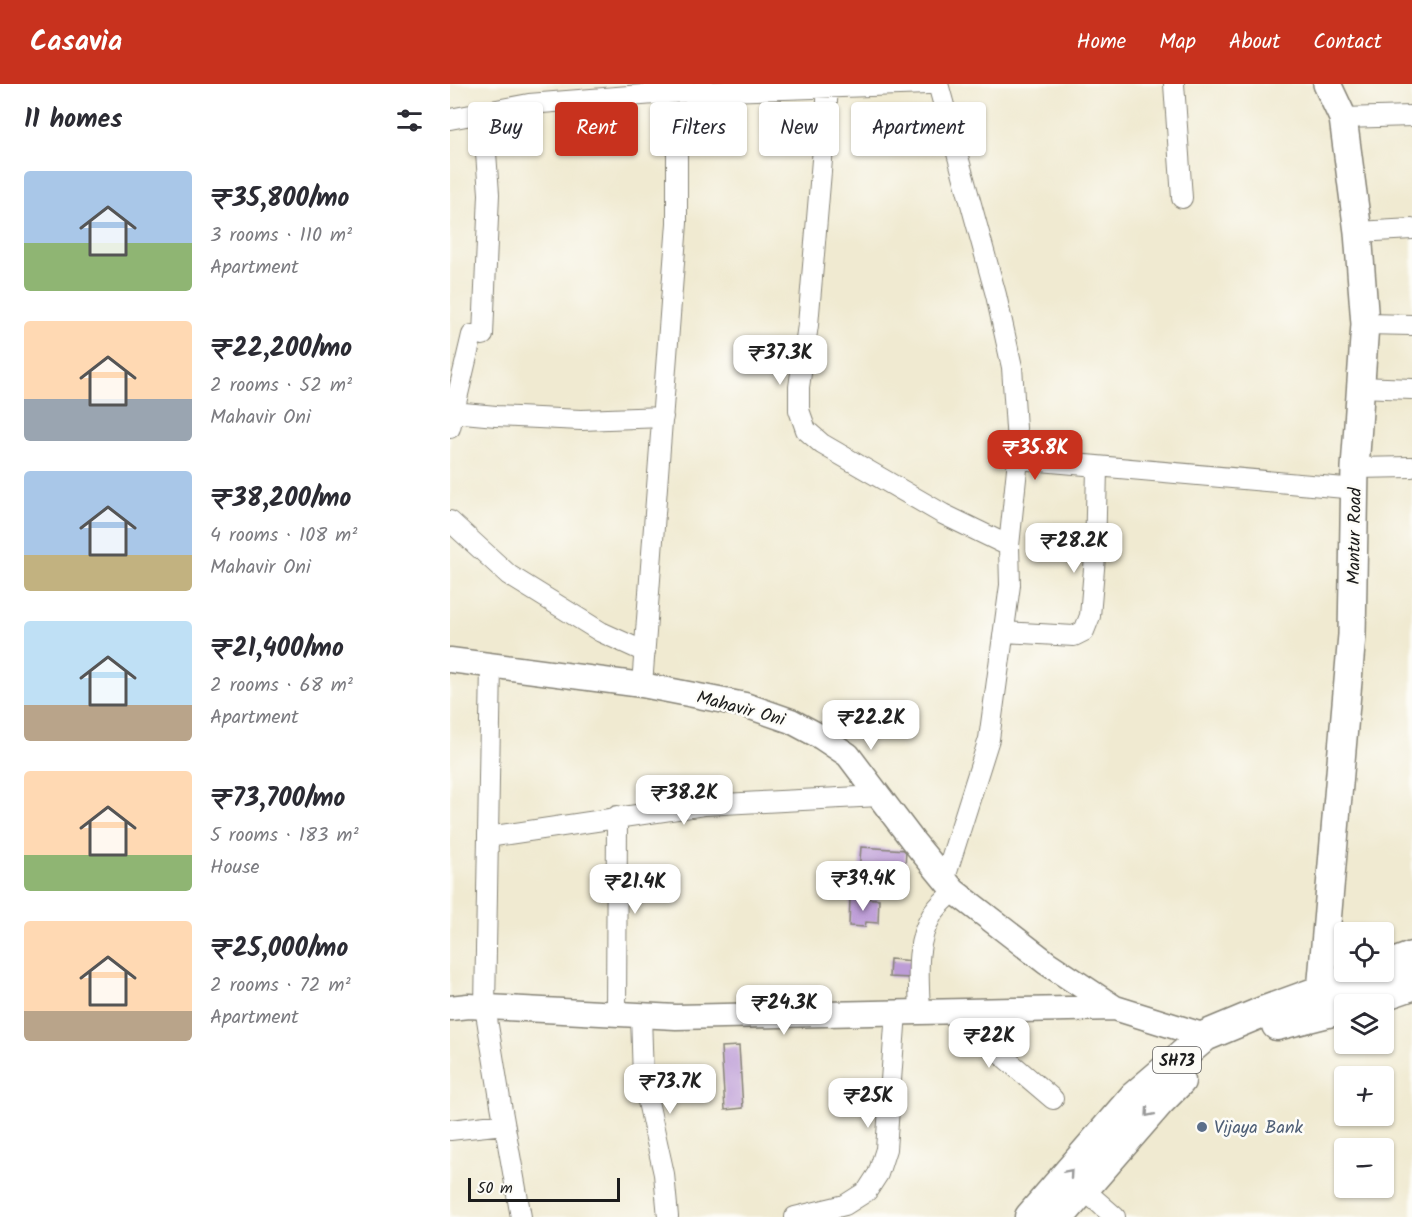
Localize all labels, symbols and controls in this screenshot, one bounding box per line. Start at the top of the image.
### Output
text: Casavia [30,20,122,65]
text: Home [1077,26,1126,59]
text: Map [1159,26,1196,59]
text: About [1229,26,1280,59]
text: Contact [1313,26,1382,59]
text: 11 homes [24,99,122,141]
chip: Buy [468,102,543,156]
chip: Rent [555,102,638,156]
chip: Filters [650,102,747,156]
chip: New [759,102,839,156]
chip: Apartment [851,102,986,156]
icon: filters [393,104,426,137]
text: ₹35,800/mo [210,178,349,220]
icon: home [72,195,144,267]
text: 3 rooms · 110 m² [210,220,352,252]
text: Apartment [210,252,299,284]
text: ₹22,200/mo [210,328,352,370]
pin: ₹37.3K [731,335,829,386]
text: ₹37.3K [747,338,813,370]
icon: home [72,345,144,417]
text: 2 rooms · 52 m² [210,370,352,402]
text: Mahavir Oni [210,402,311,434]
pin: ₹35.8K [986,430,1084,481]
text: ₹35.8K [1001,433,1069,465]
text: ₹38,200/mo [210,478,351,520]
street label: Mantur Road [1340,486,1371,585]
icon: home [72,495,144,567]
text: 4 rooms · 108 m² [210,520,357,552]
pin: ₹28.2K [1025,523,1123,574]
text: ₹28.2K [1039,526,1109,558]
text: Mahavir Oni [210,552,311,584]
text: ₹21,400/mo [210,628,344,670]
icon: home [72,645,144,717]
text: 2 rooms · 68 m² [210,670,353,702]
street label: Mahavir Oni [693,684,789,735]
pin: ₹22.2K [822,700,920,751]
text: Apartment [210,702,299,734]
text: ₹22.2K [836,703,906,735]
pin: ₹38.2K [635,775,733,826]
text: ₹73,700/mo [210,778,345,820]
text: ₹38.2K [650,778,718,810]
icon: home [72,795,144,867]
text: 5 rooms · 183 m² [210,820,359,852]
text: House [210,852,260,884]
pin: ₹39.4K [814,861,912,912]
pin: ₹21.4K [586,864,684,915]
text: ₹39.4K [830,864,896,896]
text: ₹21.4K [604,867,666,899]
map controls [1334,922,1394,1198]
button: locate [1334,922,1394,982]
text: ₹25,000/mo [210,928,348,970]
icon: home [72,945,144,1017]
text: 2 rooms · 72 m² [210,970,351,1002]
pin: ₹24.3K [735,985,833,1036]
text: ₹24.3K [750,988,818,1020]
button: layers [1334,994,1394,1054]
text: Apartment [210,1002,299,1034]
pin: ₹22K [953,1018,1025,1069]
text: ₹22K [963,1021,1015,1053]
road number: SH73 [1153,1047,1201,1073]
pin: ₹73.7K [621,1064,719,1115]
button: + [1334,1066,1394,1126]
text: ₹73.7K [638,1067,702,1099]
pin: ₹25K [832,1078,904,1129]
text: ₹25K [842,1081,894,1113]
one-way arrow [1146,1106,1157,1117]
place label: Vijaya Bank [1214,1114,1303,1143]
marker: Vijaya Bank [1195,1120,1209,1134]
button: − [1334,1138,1394,1198]
one-way arrow [1062,1169,1073,1180]
scale bar [468,1175,620,1202]
text: 50 m [477,1176,513,1201]

